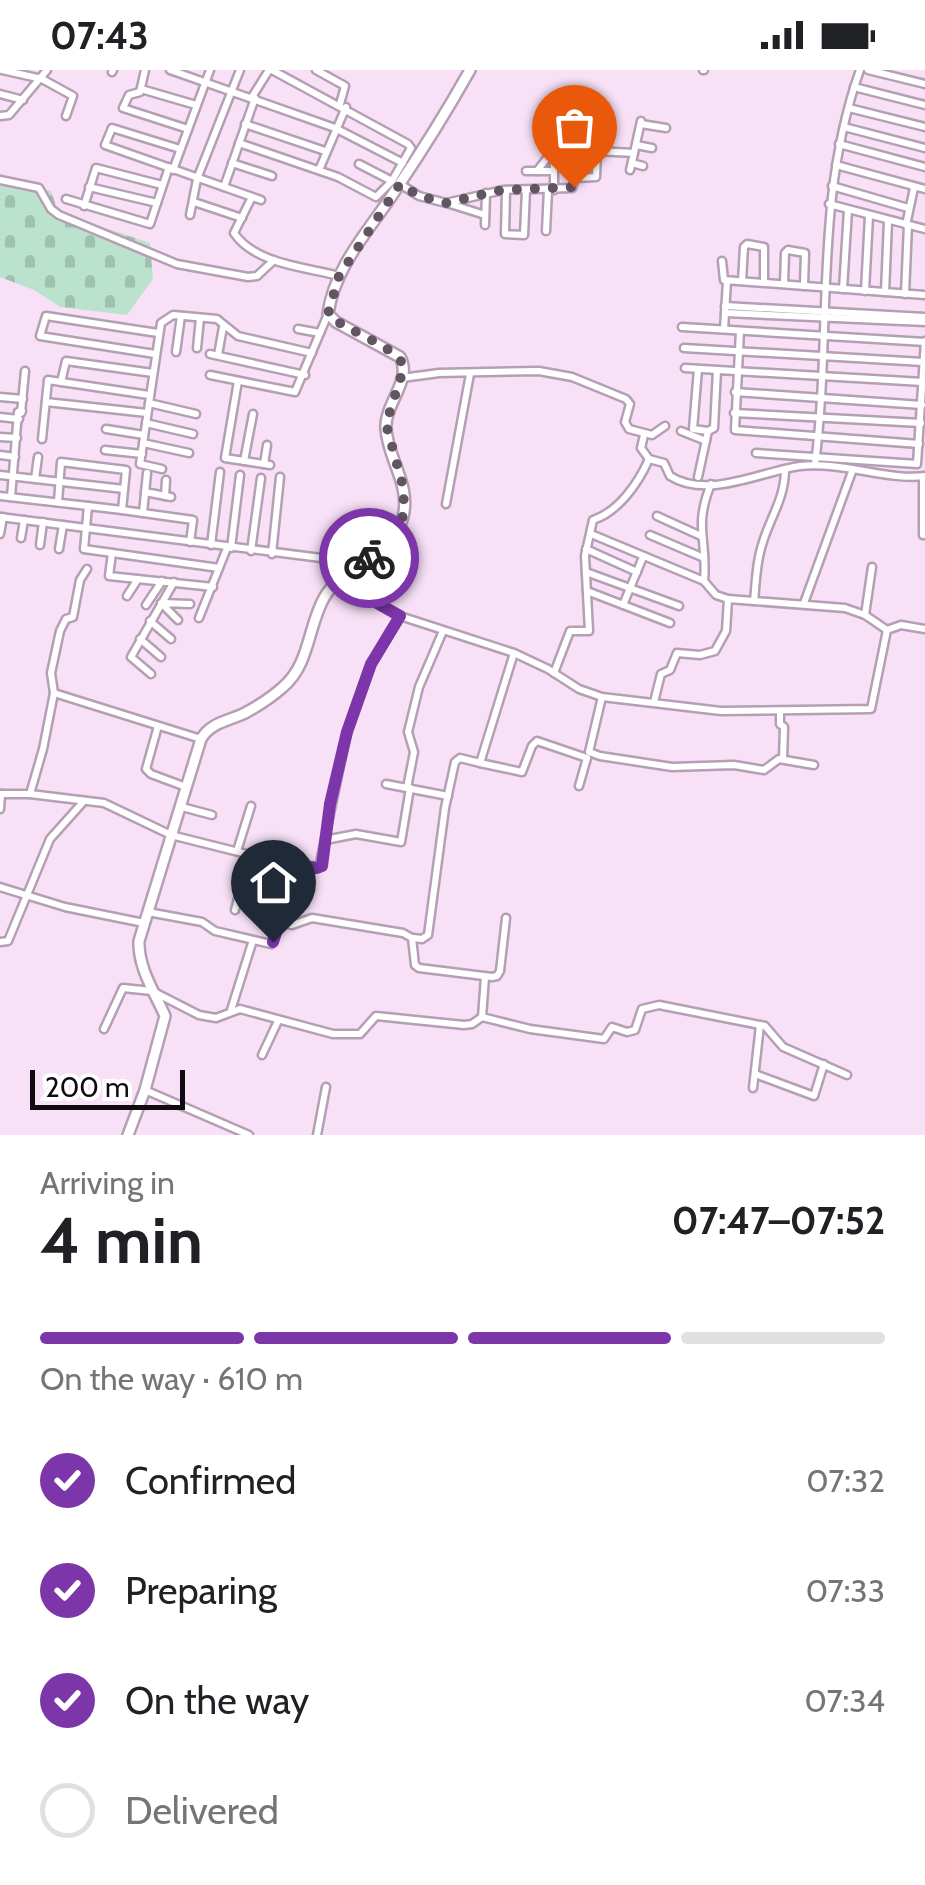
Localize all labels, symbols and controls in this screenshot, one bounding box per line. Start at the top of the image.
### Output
text: 07:43 [50,12,149,59]
pin [532,85,617,188]
icon: bag [547,100,602,155]
courier [319,508,419,608]
icon: bike [342,531,397,586]
pin [231,840,316,943]
icon: home [246,855,301,910]
scale bar [30,1065,185,1110]
text: 200 m [45,1070,130,1104]
text: Arriving in [40,1163,175,1202]
text: 07:47–07:52 [672,1197,885,1244]
text: 4 min [40,1200,203,1279]
text: On the way · 610 m [40,1359,303,1398]
icon: check [40,1453,95,1508]
text: Confirmed [125,1457,296,1504]
text: 07:32 [806,1461,885,1500]
icon: check [40,1563,95,1618]
text: Preparing [125,1567,277,1614]
text: 07:33 [806,1571,885,1610]
icon: check [40,1673,95,1728]
text: On the way [125,1677,309,1724]
text: 07:34 [804,1681,885,1720]
text: Delivered [125,1787,279,1834]

